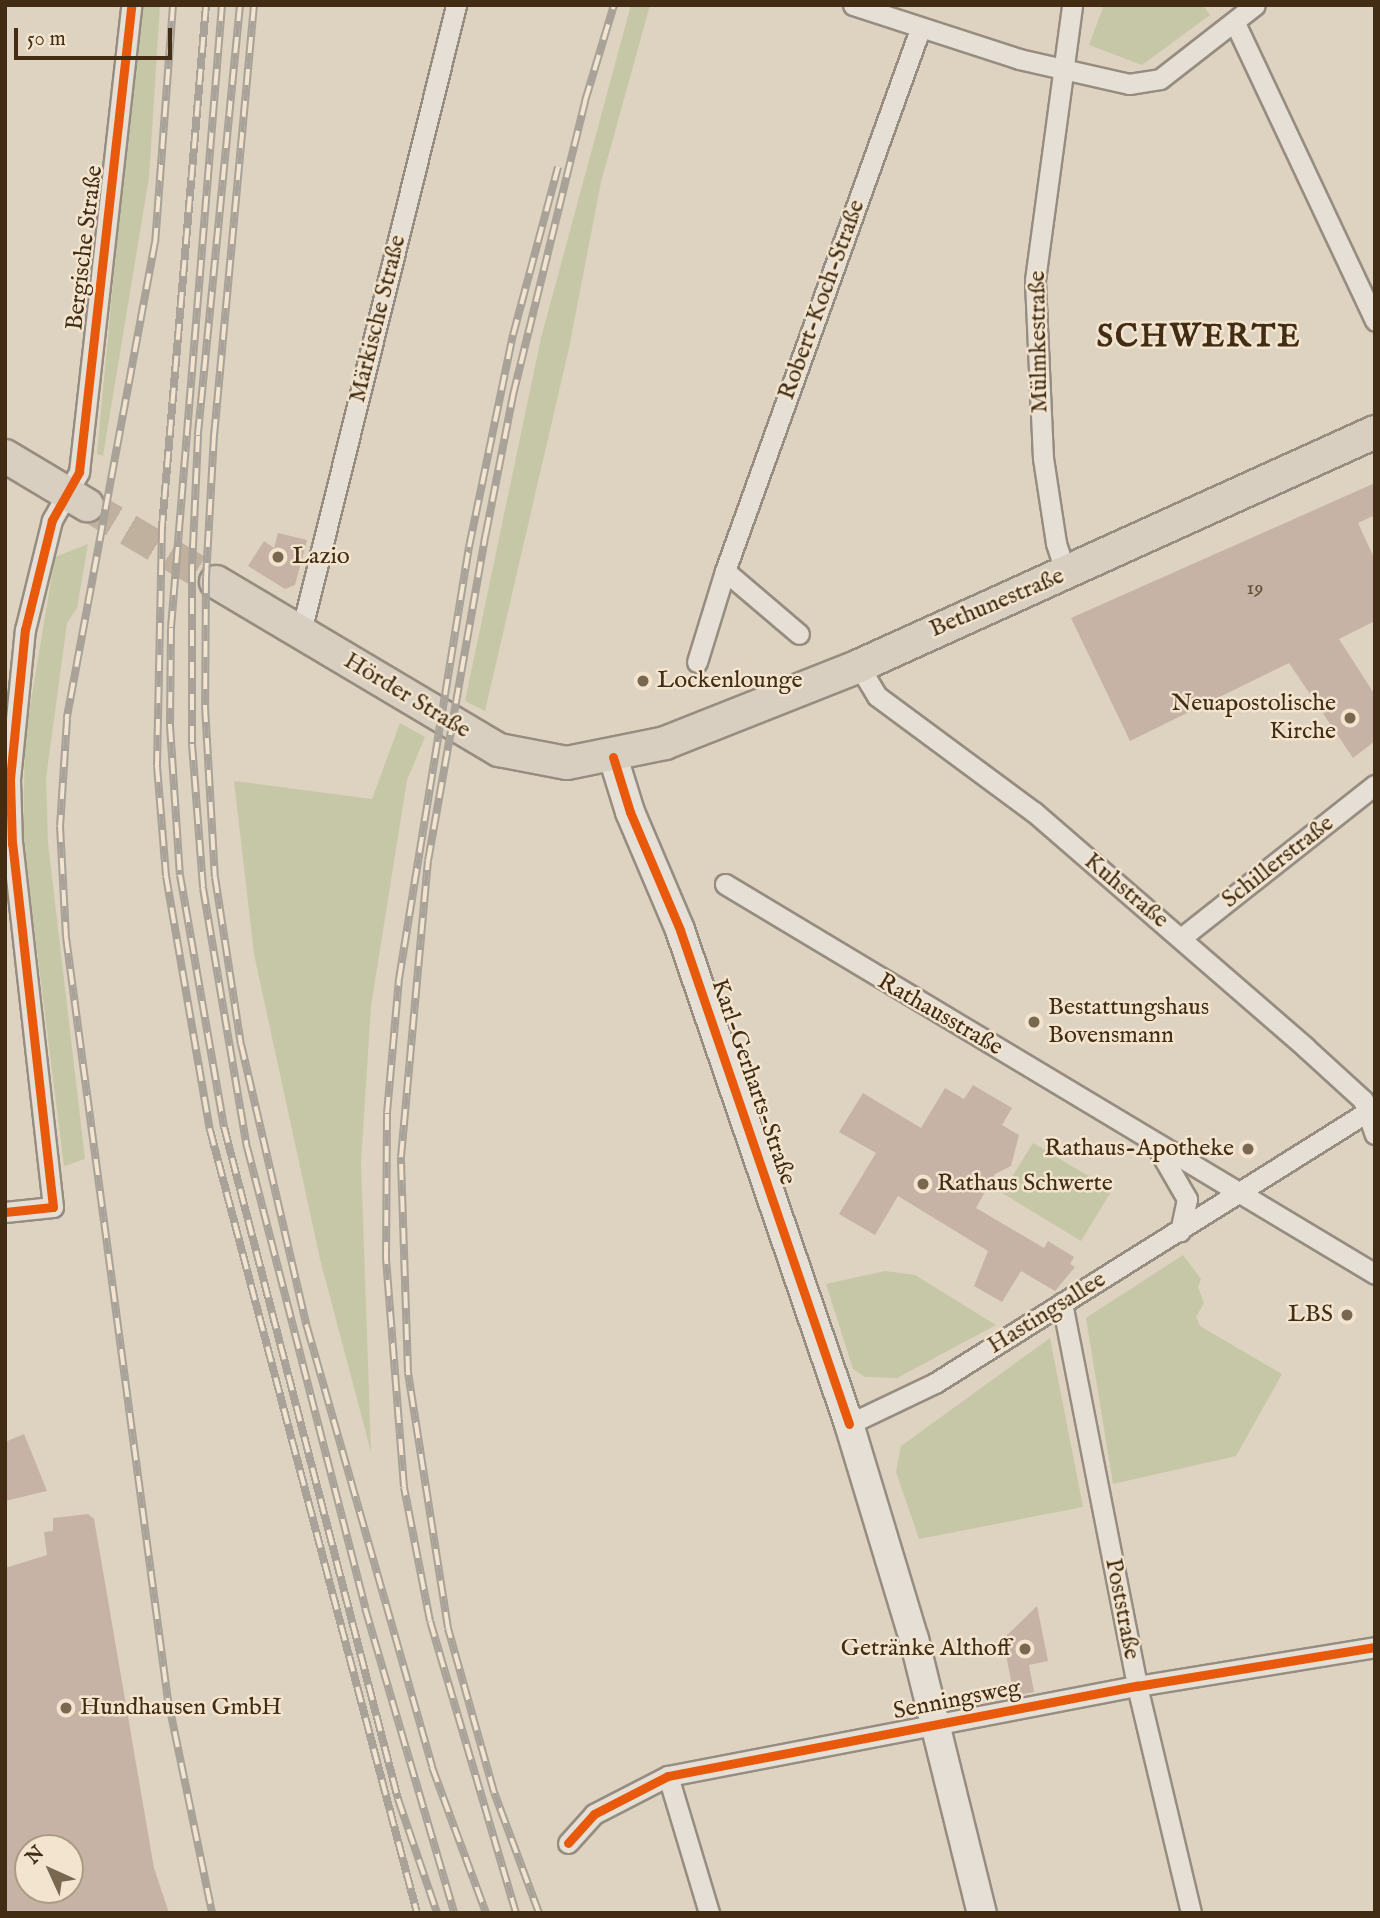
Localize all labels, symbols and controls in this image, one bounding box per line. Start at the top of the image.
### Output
scale bar [18,14,175,58]
text: 50 m [27,26,66,53]
street label: Bergische Straße [61,164,109,332]
street label: Robert-Koch-Straße [772,196,872,404]
street label: Märkische Straße [343,232,413,406]
street label: Mülmkestraße [1023,270,1055,414]
district label: SCHWERTE [1098,319,1300,357]
place label: Lazio [292,543,350,571]
marker: Lazio [270,549,286,565]
street label: Bethunestraße [925,562,1069,644]
house number: 19 [1247,576,1263,602]
street label: Hörder Straße [338,647,476,745]
place label: Lockenlounge [657,667,803,695]
marker: Lockenlounge [635,673,651,689]
place label: Neuapostolische Kirche [1171,690,1336,746]
marker: Neuapostolische Kirche [1342,710,1358,726]
street label: Schillerstraße [1216,809,1340,915]
street label: Kuhstraße [1078,847,1174,935]
street label: Rathausstraße [872,968,1008,1062]
street label: Karl-Gerharts-Straße [704,975,802,1189]
place label: Bestattungshaus Bovensmann [1048,994,1209,1050]
marker: Bestattungshaus Bovensmann [1026,1014,1042,1030]
place label: Rathaus-Apotheke [1044,1135,1234,1163]
marker: Rathaus-Apotheke [1240,1141,1256,1157]
place label: Rathaus Schwerte [937,1170,1113,1198]
marker: Rathaus Schwerte [915,1176,931,1192]
street label: Hastingsallee [983,1265,1111,1361]
place label: LBS [1288,1301,1333,1329]
marker: LBS [1339,1307,1355,1323]
street label: Poststraße [1098,1556,1146,1662]
place label: Getränke Althoff [841,1635,1011,1663]
marker: Getränke Althoff [1017,1641,1033,1657]
street label: Senningsweg [891,1674,1023,1726]
place label: Hundhausen GmbH [80,1694,282,1722]
marker: Hundhausen GmbH [58,1700,74,1716]
north arrow [14,1834,84,1904]
text: N [21,1841,50,1870]

